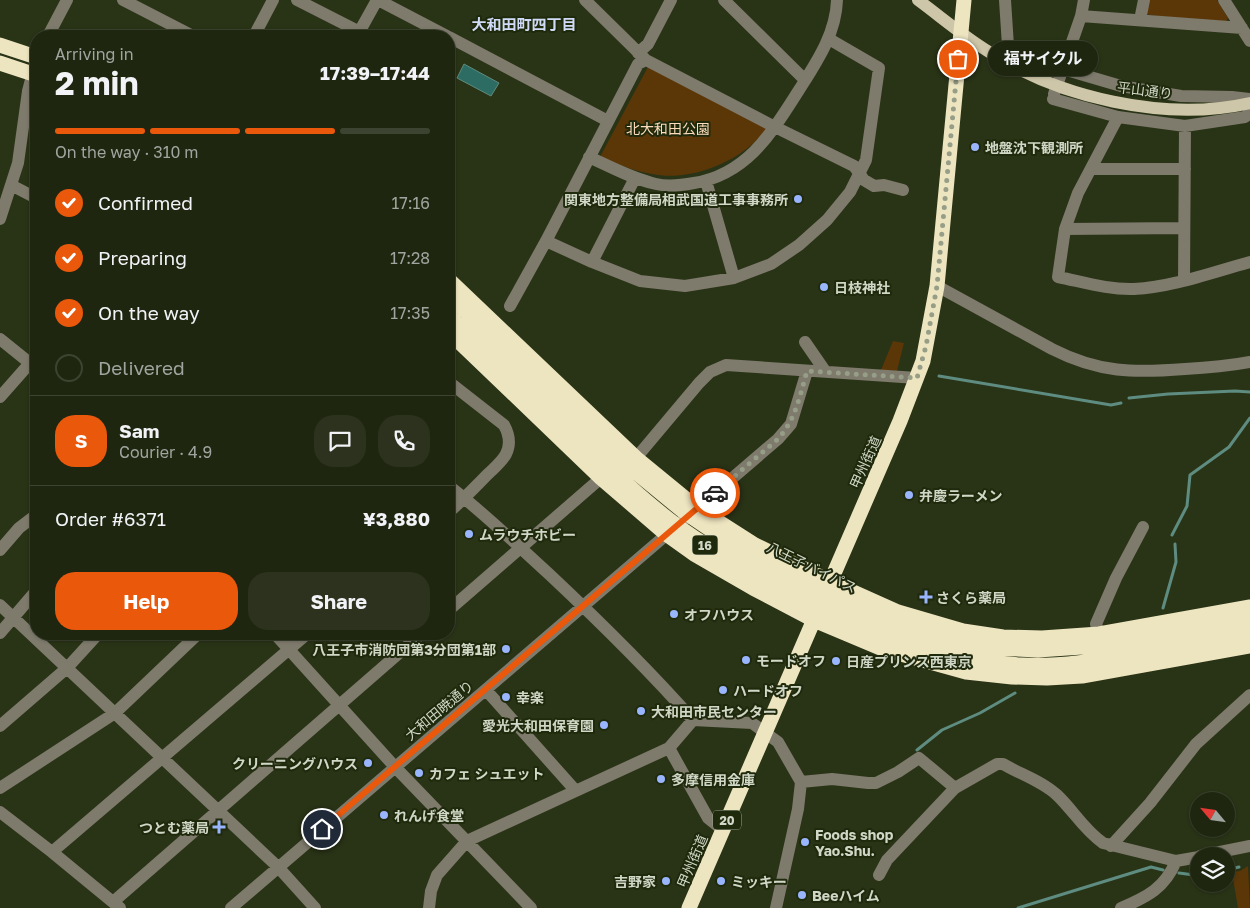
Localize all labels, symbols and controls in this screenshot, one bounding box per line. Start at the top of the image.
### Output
district label: 大和田町四丁目 [471,15,577,33]
pin [937,38,979,80]
callout: 福サイクル [988,42,1098,76]
text: Arriving in [55,44,134,64]
icon: bag [944,45,972,73]
text: 福サイクル [1003,48,1083,68]
text: 17:39–17:44 [320,61,430,84]
text: 2 min [55,64,139,102]
street label: 平山通り [1116,78,1174,102]
park label: 北大和田公園 [626,120,710,137]
place label: 地盤沈下観測所 [985,139,1083,156]
marker: 地盤沈下観測所 [969,141,981,153]
text: On the way · 310 m [55,142,199,162]
icon: check [55,189,83,217]
text: Confirmed [98,191,193,214]
place label: 関東地方整備局相武国道工事事務所 [564,191,788,208]
text: 17:16 [392,193,430,213]
marker: 関東地方整備局相武国道工事事務所 [792,193,804,205]
icon: check [55,244,83,272]
text: Preparing [98,246,187,269]
text: 17:28 [390,248,430,268]
place label: 日枝神社 [834,279,890,296]
marker: 日枝神社 [818,281,830,293]
icon: check [55,299,83,327]
text: On the way [98,301,200,324]
text: 17:35 [390,303,430,323]
text: Delivered [98,356,185,379]
button: chat [314,415,366,467]
button: phone [378,415,430,467]
text: Sam [119,419,159,442]
text: S [75,429,87,452]
street label: 甲州街道 [846,433,884,491]
text: Courier · 4.9 [119,442,212,462]
courier [690,468,740,518]
icon: car [701,479,729,507]
place label: 弁慶ラーメン [919,487,1002,504]
marker: 弁慶ラーメン [903,489,915,501]
text: Order #6371 [55,507,166,530]
text: ¥3,880 [363,507,430,530]
place label: ムラウチホビー [479,526,576,543]
marker: ムラウチホビー [463,528,475,540]
road number: 16 [692,536,718,554]
street label: 八王子バイパス [764,538,860,596]
button: Help [55,572,238,630]
button: Share [248,572,430,630]
place label: さくら薬局 [936,589,1006,606]
marker: さくら薬局 [920,591,932,603]
place label: オフハウス [684,606,754,623]
marker: オフハウス [668,608,680,620]
place label: 八王子市消防団第3分団第1部 [312,641,496,658]
marker: 八王子市消防団第3分団第1部 [500,643,512,655]
place label: モードオフ [756,652,826,669]
place label: 日産プリンス西東京 [846,653,972,670]
marker: モードオフ [740,654,752,666]
marker: 日産プリンス西東京 [830,655,842,667]
street label: 大和田暁通り [401,676,477,744]
place label: ハードオフ [733,682,803,699]
marker: ハードオフ [717,684,729,696]
place label: 幸楽 [516,689,544,706]
marker: 幸楽 [500,691,512,703]
place label: 大和田市民センター [651,703,777,720]
marker: 大和田市民センター [635,705,647,717]
place label: 愛光大和田保育園 [482,717,594,734]
marker: 愛光大和田保育園 [598,719,610,731]
place label: クリーニングハウス [232,755,358,772]
marker: クリーニングハウス [362,757,374,769]
place label: カフェ シュエット [429,765,545,782]
marker: カフェ シュエット [413,767,425,779]
place label: 多摩信用金庫 [671,771,755,788]
marker: 多摩信用金庫 [655,773,667,785]
north arrow [1190,792,1235,838]
map controls [1190,792,1235,892]
place label: れんげ食堂 [394,807,464,824]
pin [301,808,343,850]
marker: れんげ食堂 [378,809,390,821]
road number: 20 [713,810,741,830]
icon: home [308,815,336,843]
place label: つとむ薬局 [139,819,209,836]
marker: つとむ薬局 [213,821,225,833]
place label: Foods shop Yao.Shu. [815,826,894,859]
street label: 甲州街道 [673,832,711,890]
marker: Foods shop Yao.Shu. [799,836,811,848]
button: layers [1190,847,1235,892]
place label: 吉野家 [614,873,656,890]
place label: ミッキー [731,873,787,890]
marker: 吉野家 [660,875,672,887]
marker: ミッキー [715,875,727,887]
place label: Beeハイム [812,887,880,904]
marker: Beeハイム [796,889,808,901]

